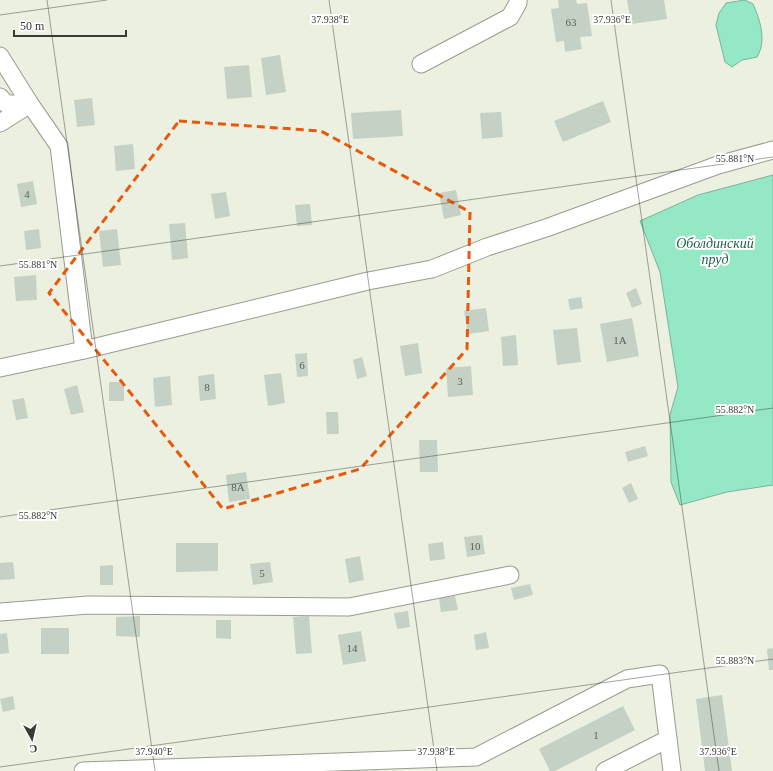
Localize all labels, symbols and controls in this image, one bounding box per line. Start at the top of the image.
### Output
scale bar [14,12,126,38]
text: 37.938°E [311,14,349,25]
text: 37.936°E [593,14,631,25]
house number: 63 [566,16,577,28]
text: 50 m [20,19,45,33]
text: 55.881°N [716,153,754,164]
house number: 4 [24,188,30,200]
water label: Оболдинский пруд [676,236,754,267]
text: 55.881°N [19,259,57,270]
house number: 1А [613,334,627,346]
house number: 6 [299,359,305,371]
house number: 3 [457,375,463,387]
house number: 8 [204,381,210,393]
text: 55.882°N [716,404,754,415]
house number: 8А [231,481,245,493]
text: 55.882°N [19,510,57,521]
house number: 10 [470,540,481,552]
house number: 5 [259,567,265,579]
house number: 14 [347,642,358,654]
text: 55.883°N [716,655,754,666]
north arrow [12,719,52,759]
house number: 1 [593,729,599,741]
text: С [29,742,38,755]
text: 37.940°E [135,746,173,757]
text: 37.938°E [417,746,455,757]
text: 37.936°E [699,746,737,757]

